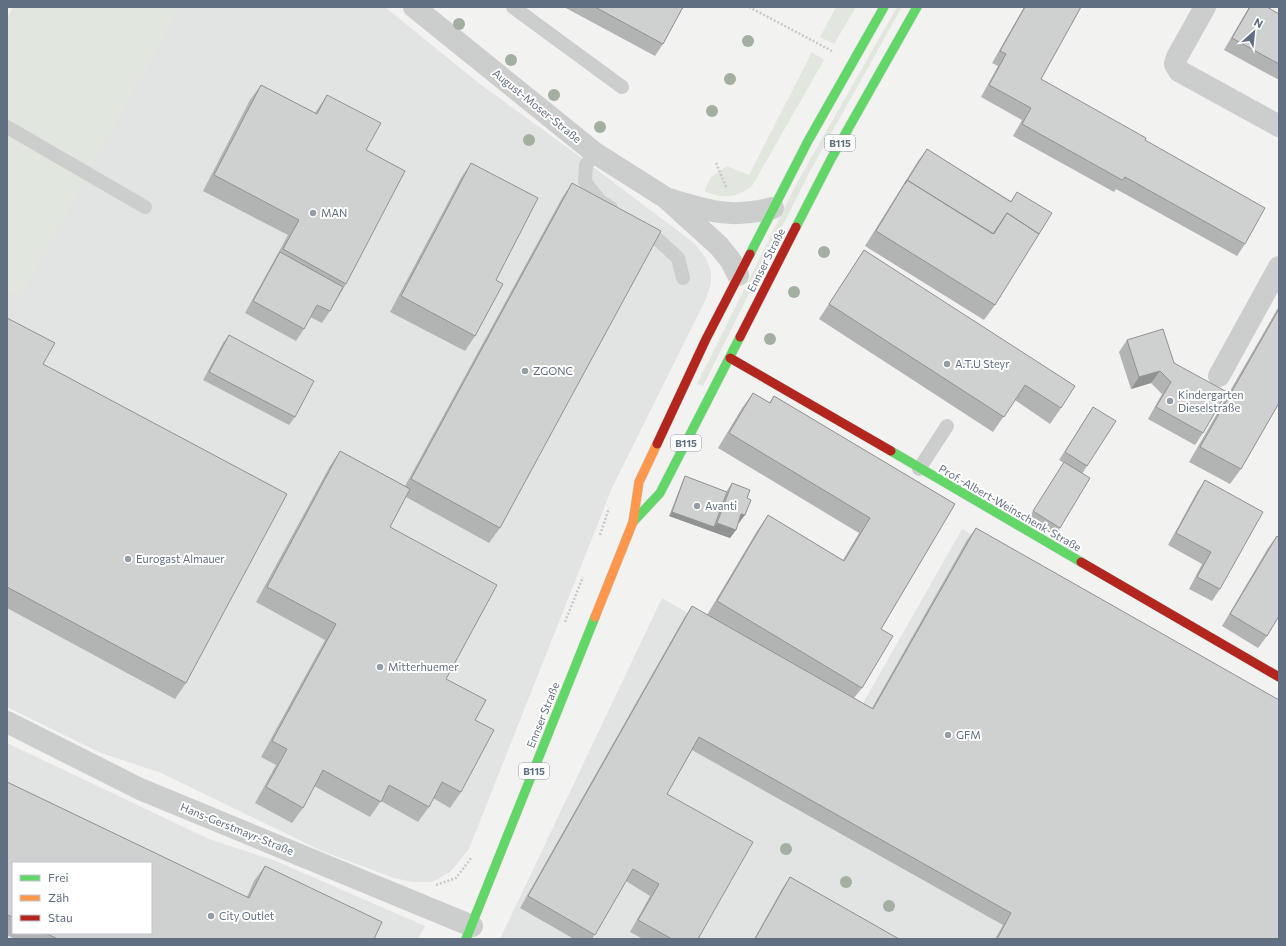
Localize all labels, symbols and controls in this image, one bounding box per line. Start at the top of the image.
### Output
north arrow [1234,12,1274,52]
text: N [1252,15,1265,30]
street label: August-Moser-Straße [490,66,584,145]
road number: B115 [825,135,855,151]
place label: MAN [321,206,347,219]
marker: MAN [308,208,318,218]
street label: Ennser Straße [744,226,787,294]
place label: A.T.U Steyr [955,357,1010,370]
marker: A.T.U Steyr [942,359,952,369]
place label: ZGONC [533,364,573,377]
marker: ZGONC [520,366,530,376]
place label: Kindergarten Dieselstraße [1178,388,1244,414]
marker: Kindergarten Dieselstraße [1165,396,1175,406]
road number: B115 [671,435,701,451]
street label: Prof.-Albert-Weinschenk-Straße [937,461,1084,554]
place label: Avanti [705,499,737,512]
marker: Avanti [692,501,702,511]
place label: Eurogast Almauer [136,552,225,565]
marker: Eurogast Almauer [123,554,133,564]
place label: Mitterhuemer [388,660,459,673]
marker: Mitterhuemer [375,662,385,672]
street label: Ennser Straße [523,680,562,750]
place label: GFM [956,728,981,741]
marker: GFM [943,730,953,740]
road number: B115 [519,763,549,779]
street label: Hans-Gerstmayr-Straße [179,800,296,857]
legend [12,862,152,934]
text: Frei [48,870,69,884]
text: Zäh [48,890,69,904]
place label: City Outlet [219,909,275,922]
text: Stau [48,910,73,924]
marker: City Outlet [206,911,216,921]

